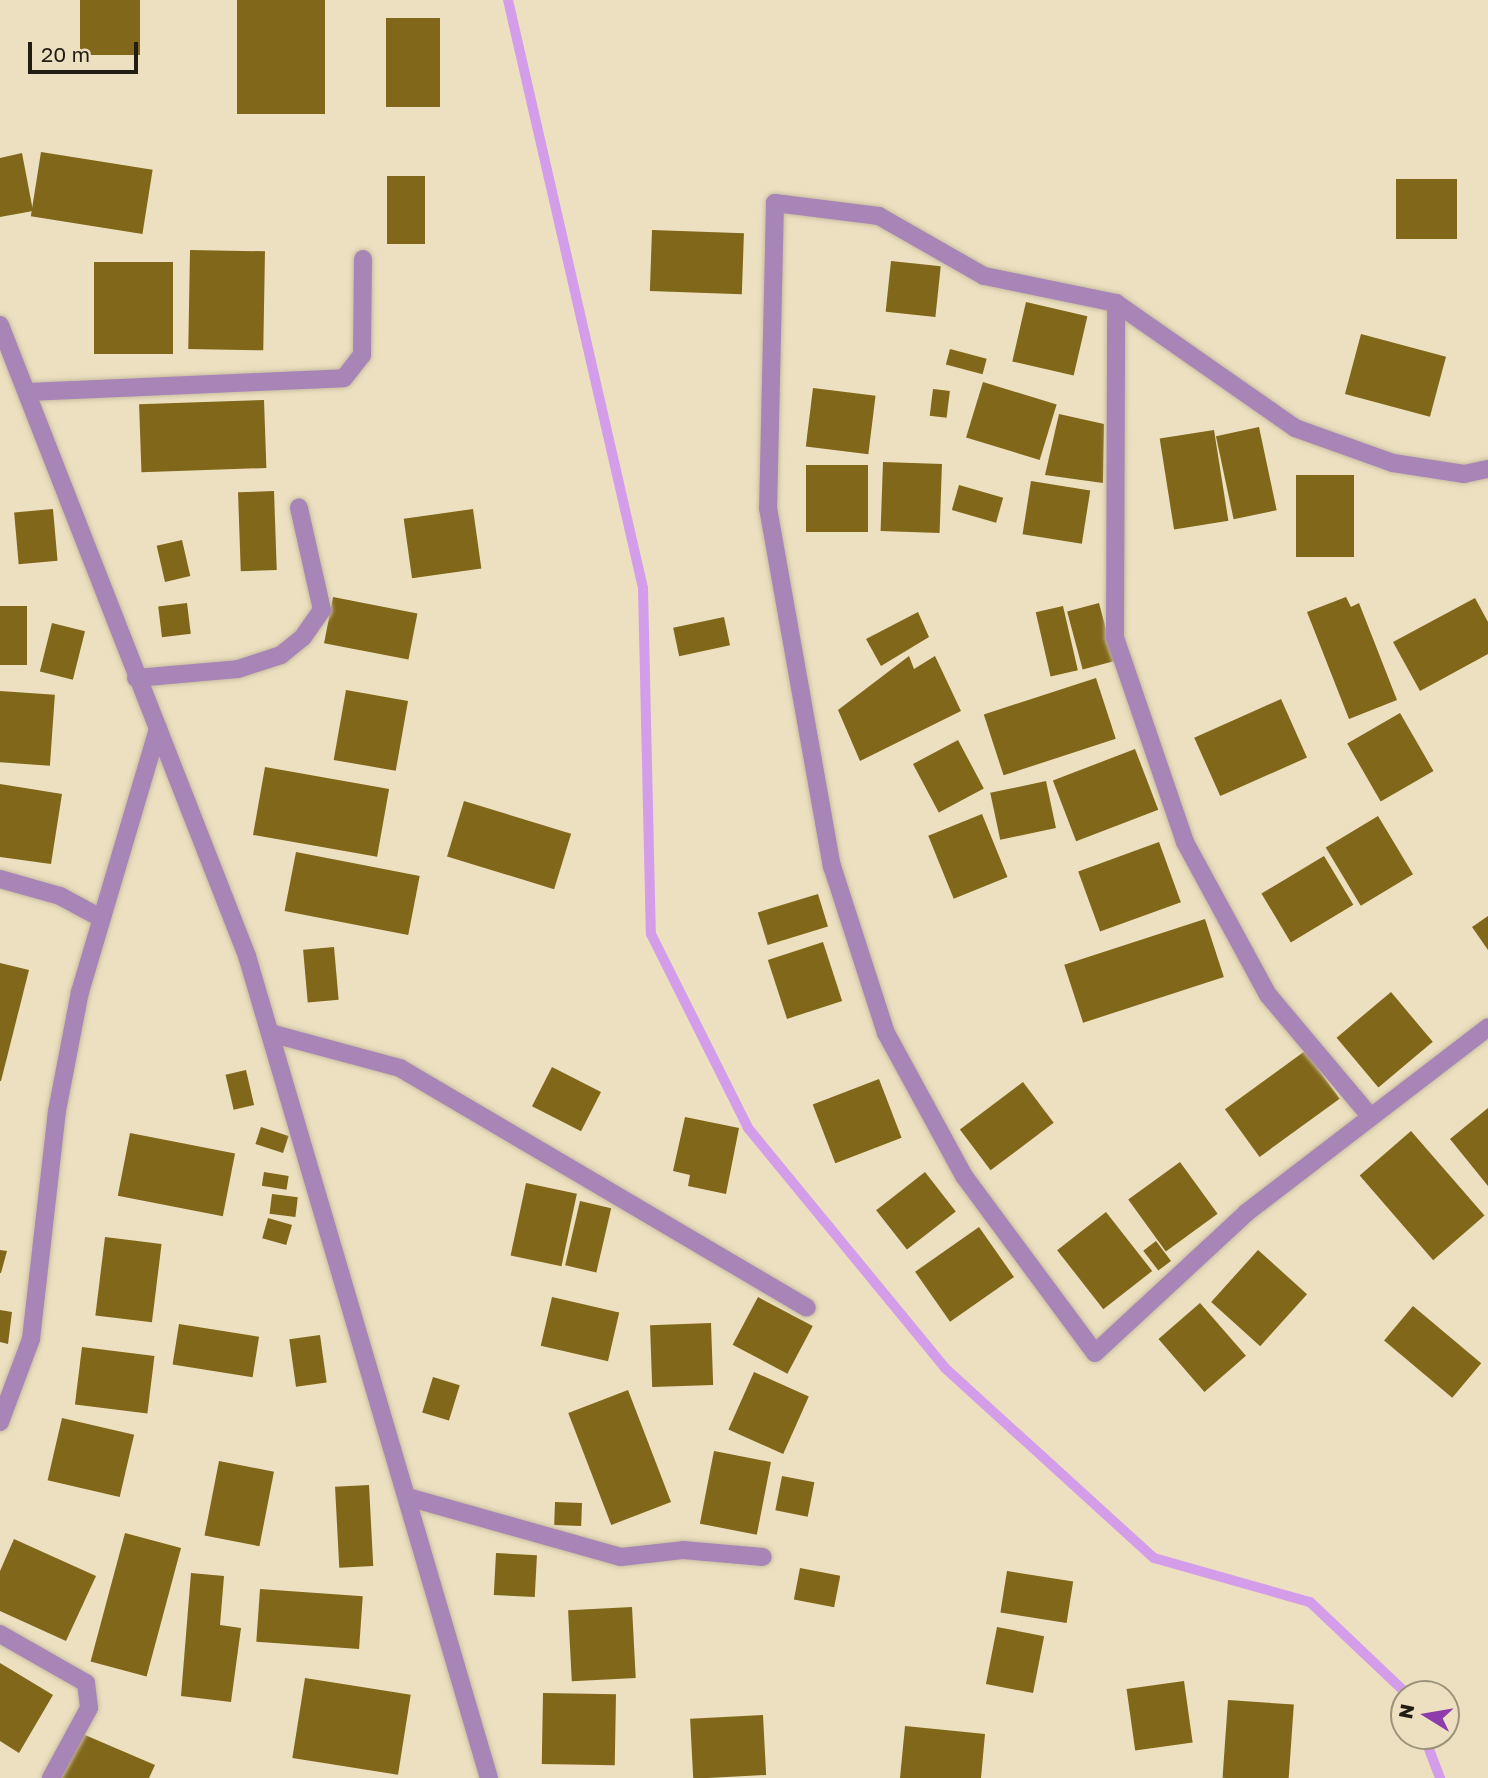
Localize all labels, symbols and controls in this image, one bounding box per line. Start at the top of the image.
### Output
scale bar [32,28,142,72]
text: 20 m [41,41,90,67]
north arrow [1390,1680,1460,1750]
text: N [1393,1702,1419,1721]

